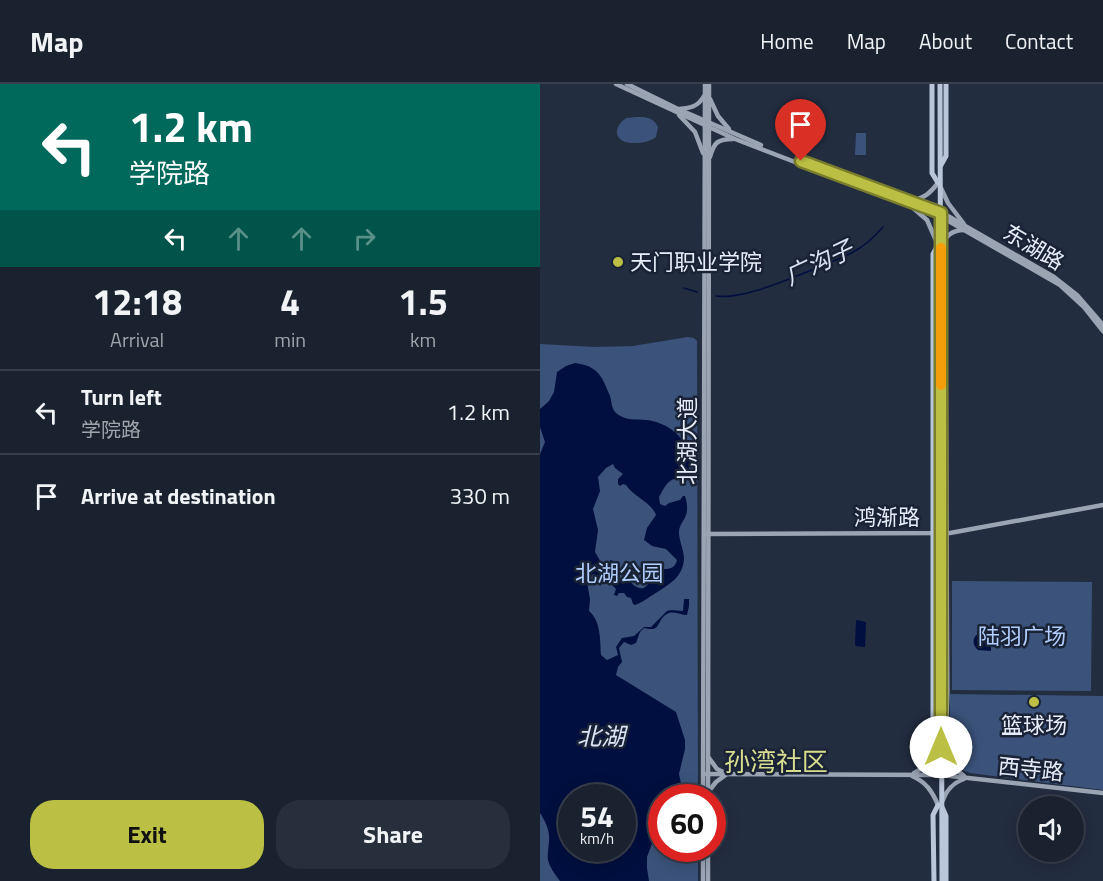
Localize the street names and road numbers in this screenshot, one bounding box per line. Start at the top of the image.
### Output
street label: 东湖路 [997,215,1071,279]
street label: 北湖大道 [670,397,704,485]
street label: 鸿渐路 [854,500,920,534]
street label: 西寺路 [996,749,1066,789]

